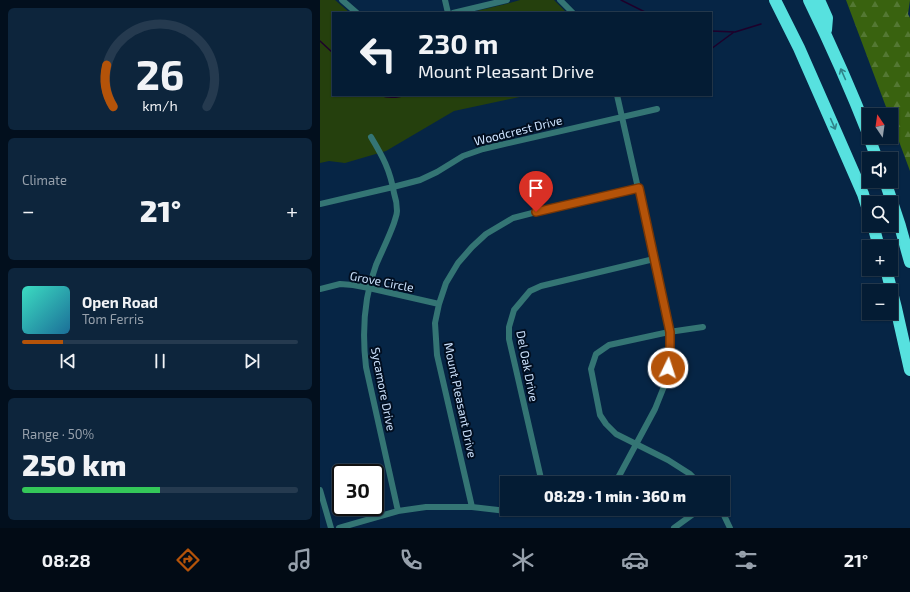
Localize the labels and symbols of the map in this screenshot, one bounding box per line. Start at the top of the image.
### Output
one-way arrow [839,69,846,81]
north arrow [862,108,898,144]
street label: Woodcrest Drive [472,112,564,148]
one-way arrow [829,118,837,130]
pin [519,171,553,212]
street label: Grove Circle [349,268,415,294]
street label: Del Oak Drive [514,329,542,403]
street label: Mount Pleasant Drive [442,341,480,459]
street label: Sycamore Drive [369,346,399,432]
position arrow [647,347,689,389]
speed limit sign: 30 [332,464,384,516]

